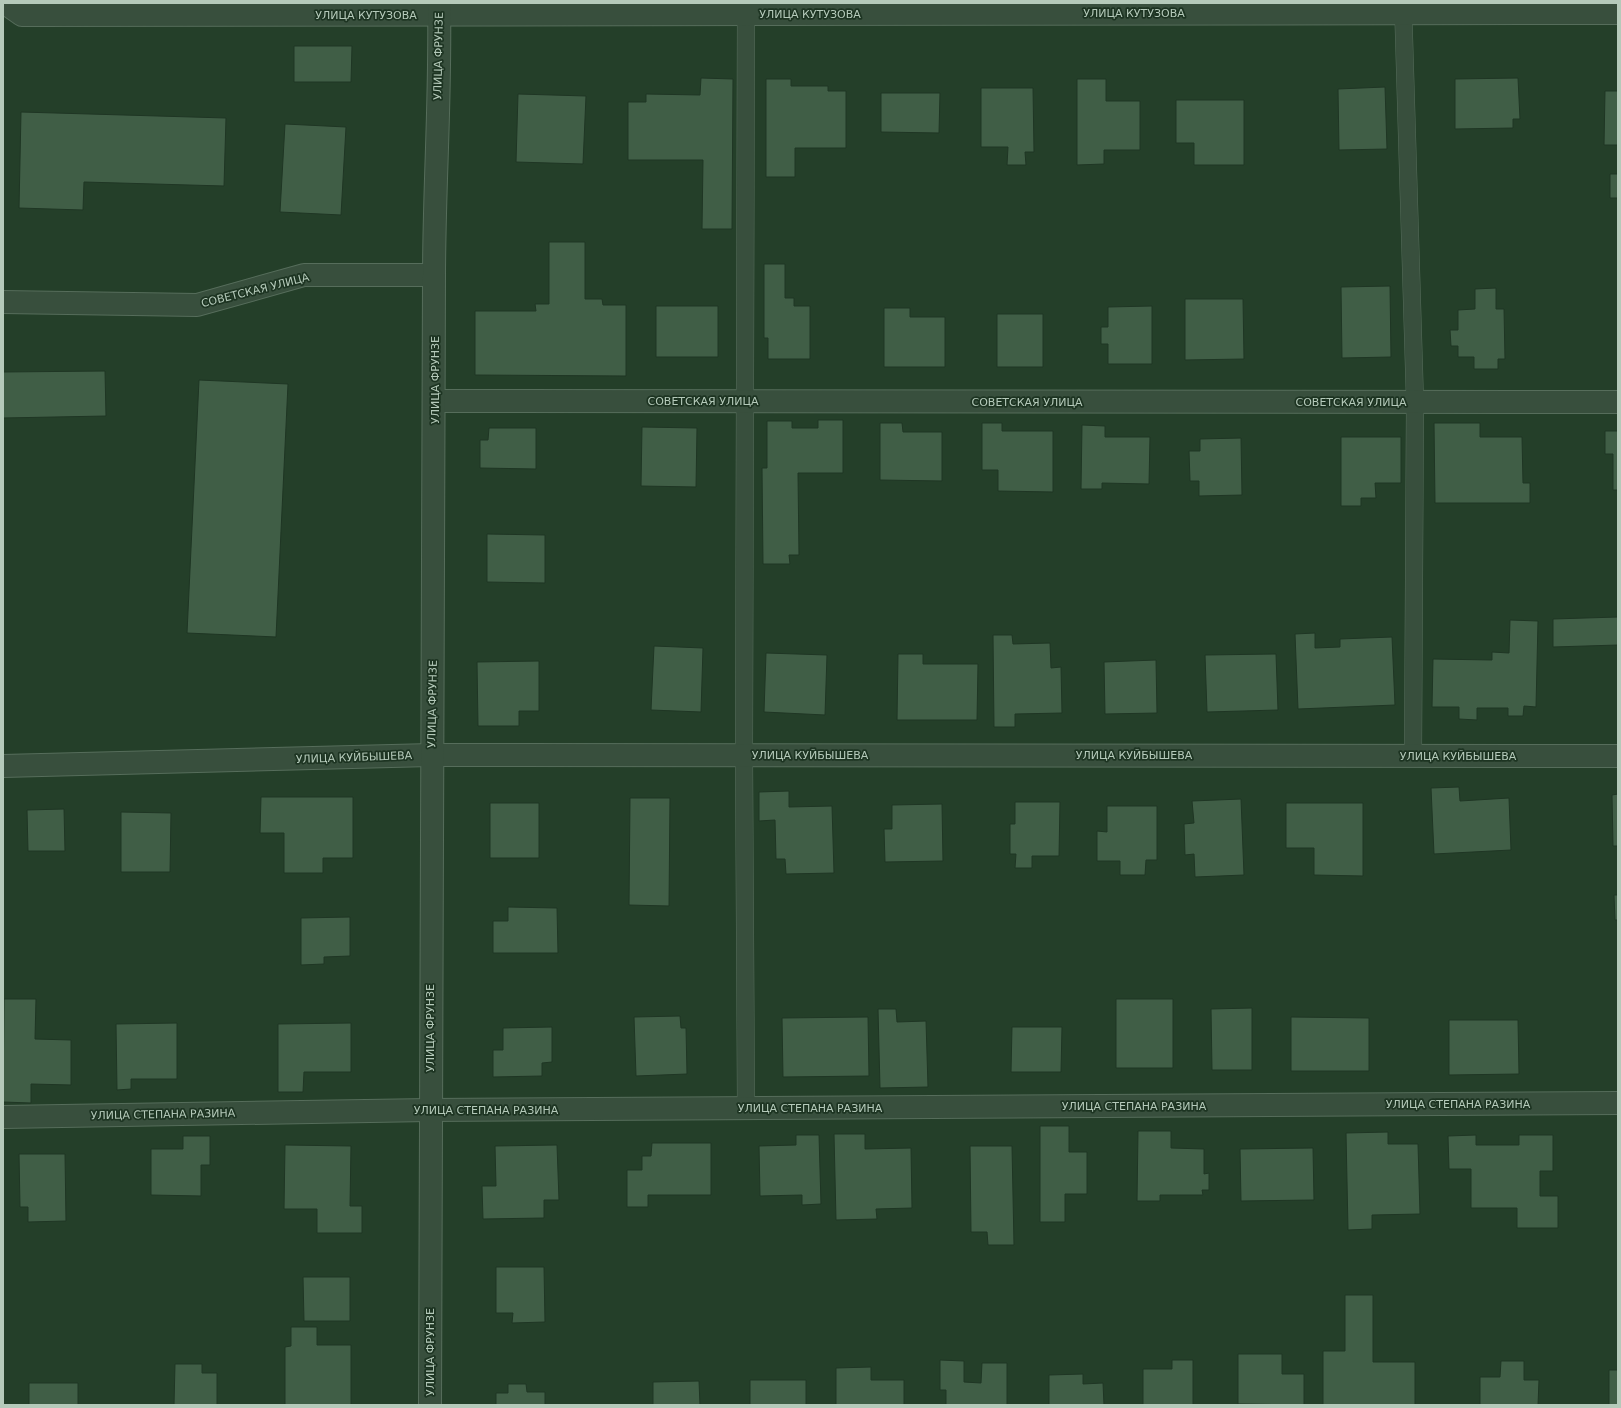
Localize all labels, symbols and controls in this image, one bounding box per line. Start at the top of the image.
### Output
street label: УЛИЦА КУТУЗОВА [1083,7,1185,20]
street label: УЛИЦА КУТУЗОВА [759,8,861,21]
street label: УЛИЦА КУТУЗОВА [315,9,417,22]
street label: УЛИЦА ФРУНЗЕ [431,12,446,100]
street label: СОВЕТСКАЯ УЛИЦА [200,271,311,310]
street label: УЛИЦА ФРУНЗЕ [429,336,442,424]
street label: СОВЕТСКАЯ УЛИЦА [648,395,759,408]
street label: СОВЕТСКАЯ УЛИЦА [972,396,1083,409]
street label: СОВЕТСКАЯ УЛИЦА [1296,396,1407,409]
street label: УЛИЦА ФРУНЗЕ [425,660,440,748]
street label: УЛИЦА КУЙБЫШЕВА [296,749,413,766]
street label: УЛИЦА КУЙБЫШЕВА [752,749,869,762]
street label: УЛИЦА КУЙБЫШЕВА [1076,749,1193,762]
street label: УЛИЦА КУЙБЫШЕВА [1400,750,1517,763]
street label: УЛИЦА ФРУНЗЕ [424,984,437,1072]
street label: УЛИЦА СТЕПАНА РАЗИНА [1386,1098,1531,1111]
street label: УЛИЦА СТЕПАНА РАЗИНА [1062,1100,1207,1113]
street label: УЛИЦА СТЕПАНА РАЗИНА [738,1102,883,1115]
street label: УЛИЦА СТЕПАНА РАЗИНА [414,1104,559,1117]
street label: УЛИЦА СТЕПАНА РАЗИНА [91,1107,236,1122]
street label: УЛИЦА ФРУНЗЕ [424,1308,437,1396]

